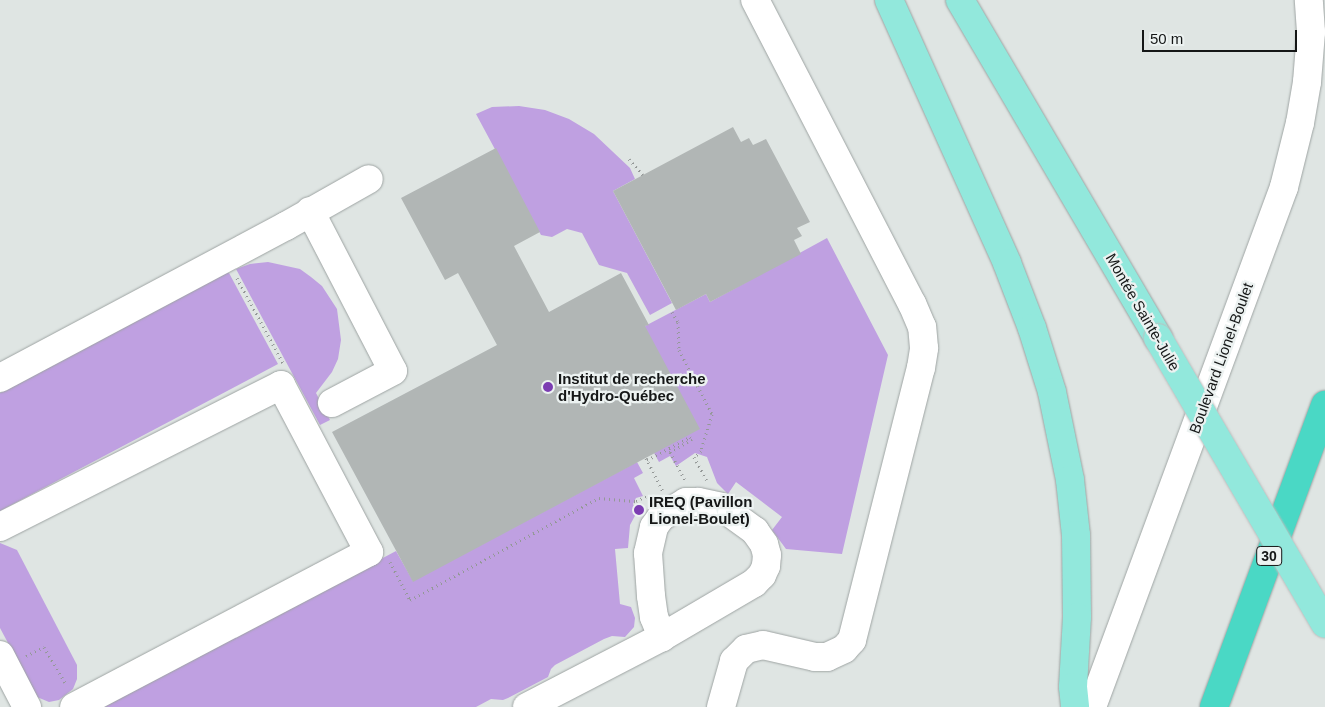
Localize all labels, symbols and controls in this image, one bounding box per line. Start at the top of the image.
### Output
scale bar [1145,20,1300,52]
text: 50 m [1150,30,1183,47]
street label: Montée Sainte-Julie [1102,250,1184,374]
street label: Boulevard Lionel-Boulet [1185,280,1257,436]
place label: Institut de recherche d'Hydro-Québec [558,369,706,404]
marker: Institut de recherche d'Hydro-Québec [542,381,554,393]
place label: IREQ (Pavillon Lionel-Boulet) [649,492,752,527]
marker: IREQ (Pavillon Lionel-Boulet) [633,504,645,516]
road number: 30 [1255,544,1283,568]

